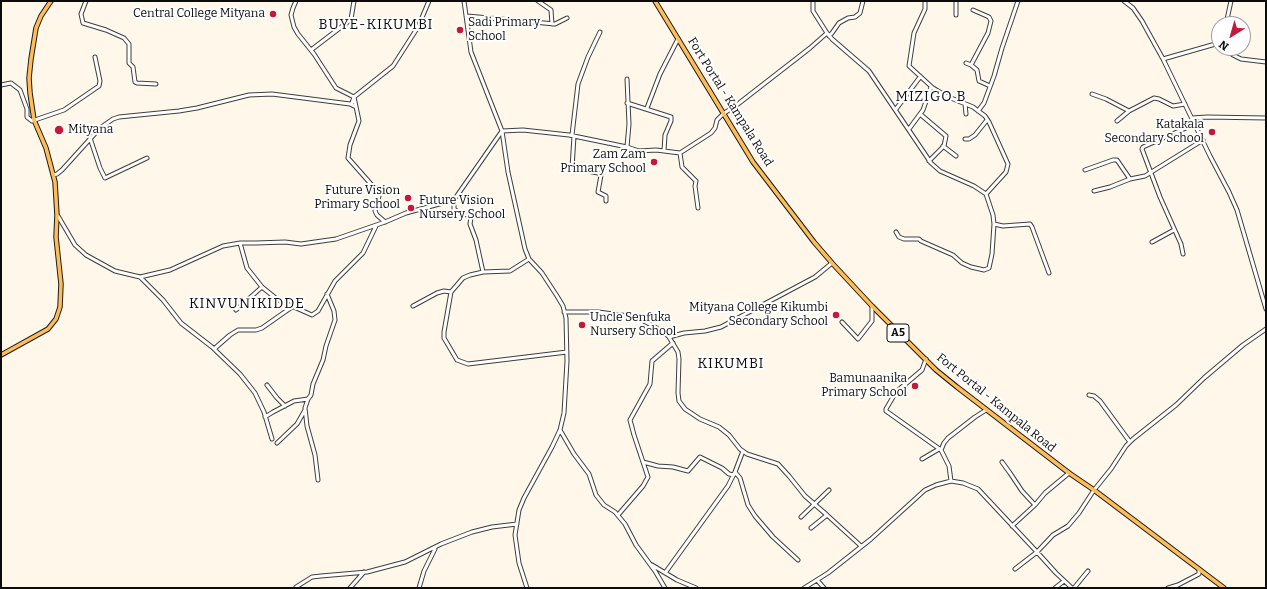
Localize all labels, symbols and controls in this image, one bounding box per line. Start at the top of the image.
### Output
place label: Central College Mityana [133,7,265,21]
marker: Central College Mityana [268,9,278,19]
place label: Sadi Primary School [468,16,540,44]
north arrow [1211,16,1251,56]
district label: BUYE-KIKUMBI [319,17,433,33]
marker: Sadi Primary School [455,25,465,35]
street label: Fort Portal - Kampala Road [684,35,776,169]
text: N [1217,37,1231,53]
district label: MIZIGO B [895,89,967,105]
place label: Katakala Secondary School [1105,118,1204,146]
place label: Mityana [68,123,113,137]
marker: Mityana [53,124,65,136]
marker: Katakala Secondary School [1207,127,1217,137]
place label: Zam Zam Primary School [560,148,646,176]
marker: Zam Zam Primary School [649,157,659,167]
place label: Future Vision Primary School [314,184,400,212]
marker: Future Vision Primary School [403,193,413,203]
place label: Future Vision Nursery School [419,194,505,222]
marker: Future Vision Nursery School [406,203,416,213]
district label: KINVUNIKIDDE [189,296,305,312]
place label: Mityana College Kikumbi Secondary School [689,301,828,329]
marker: Mityana College Kikumbi Secondary School [831,310,841,320]
place label: Uncle Senfuka Nursery School [590,311,676,339]
marker: Uncle Senfuka Nursery School [577,320,587,330]
road number: A5 [887,324,909,342]
street label: Fort Portal - Kampala Road [934,351,1058,455]
district label: KIKUMBI [698,356,764,372]
place label: Bamunaanika Primary School [821,372,907,400]
marker: Bamunaanika Primary School [910,381,920,391]

